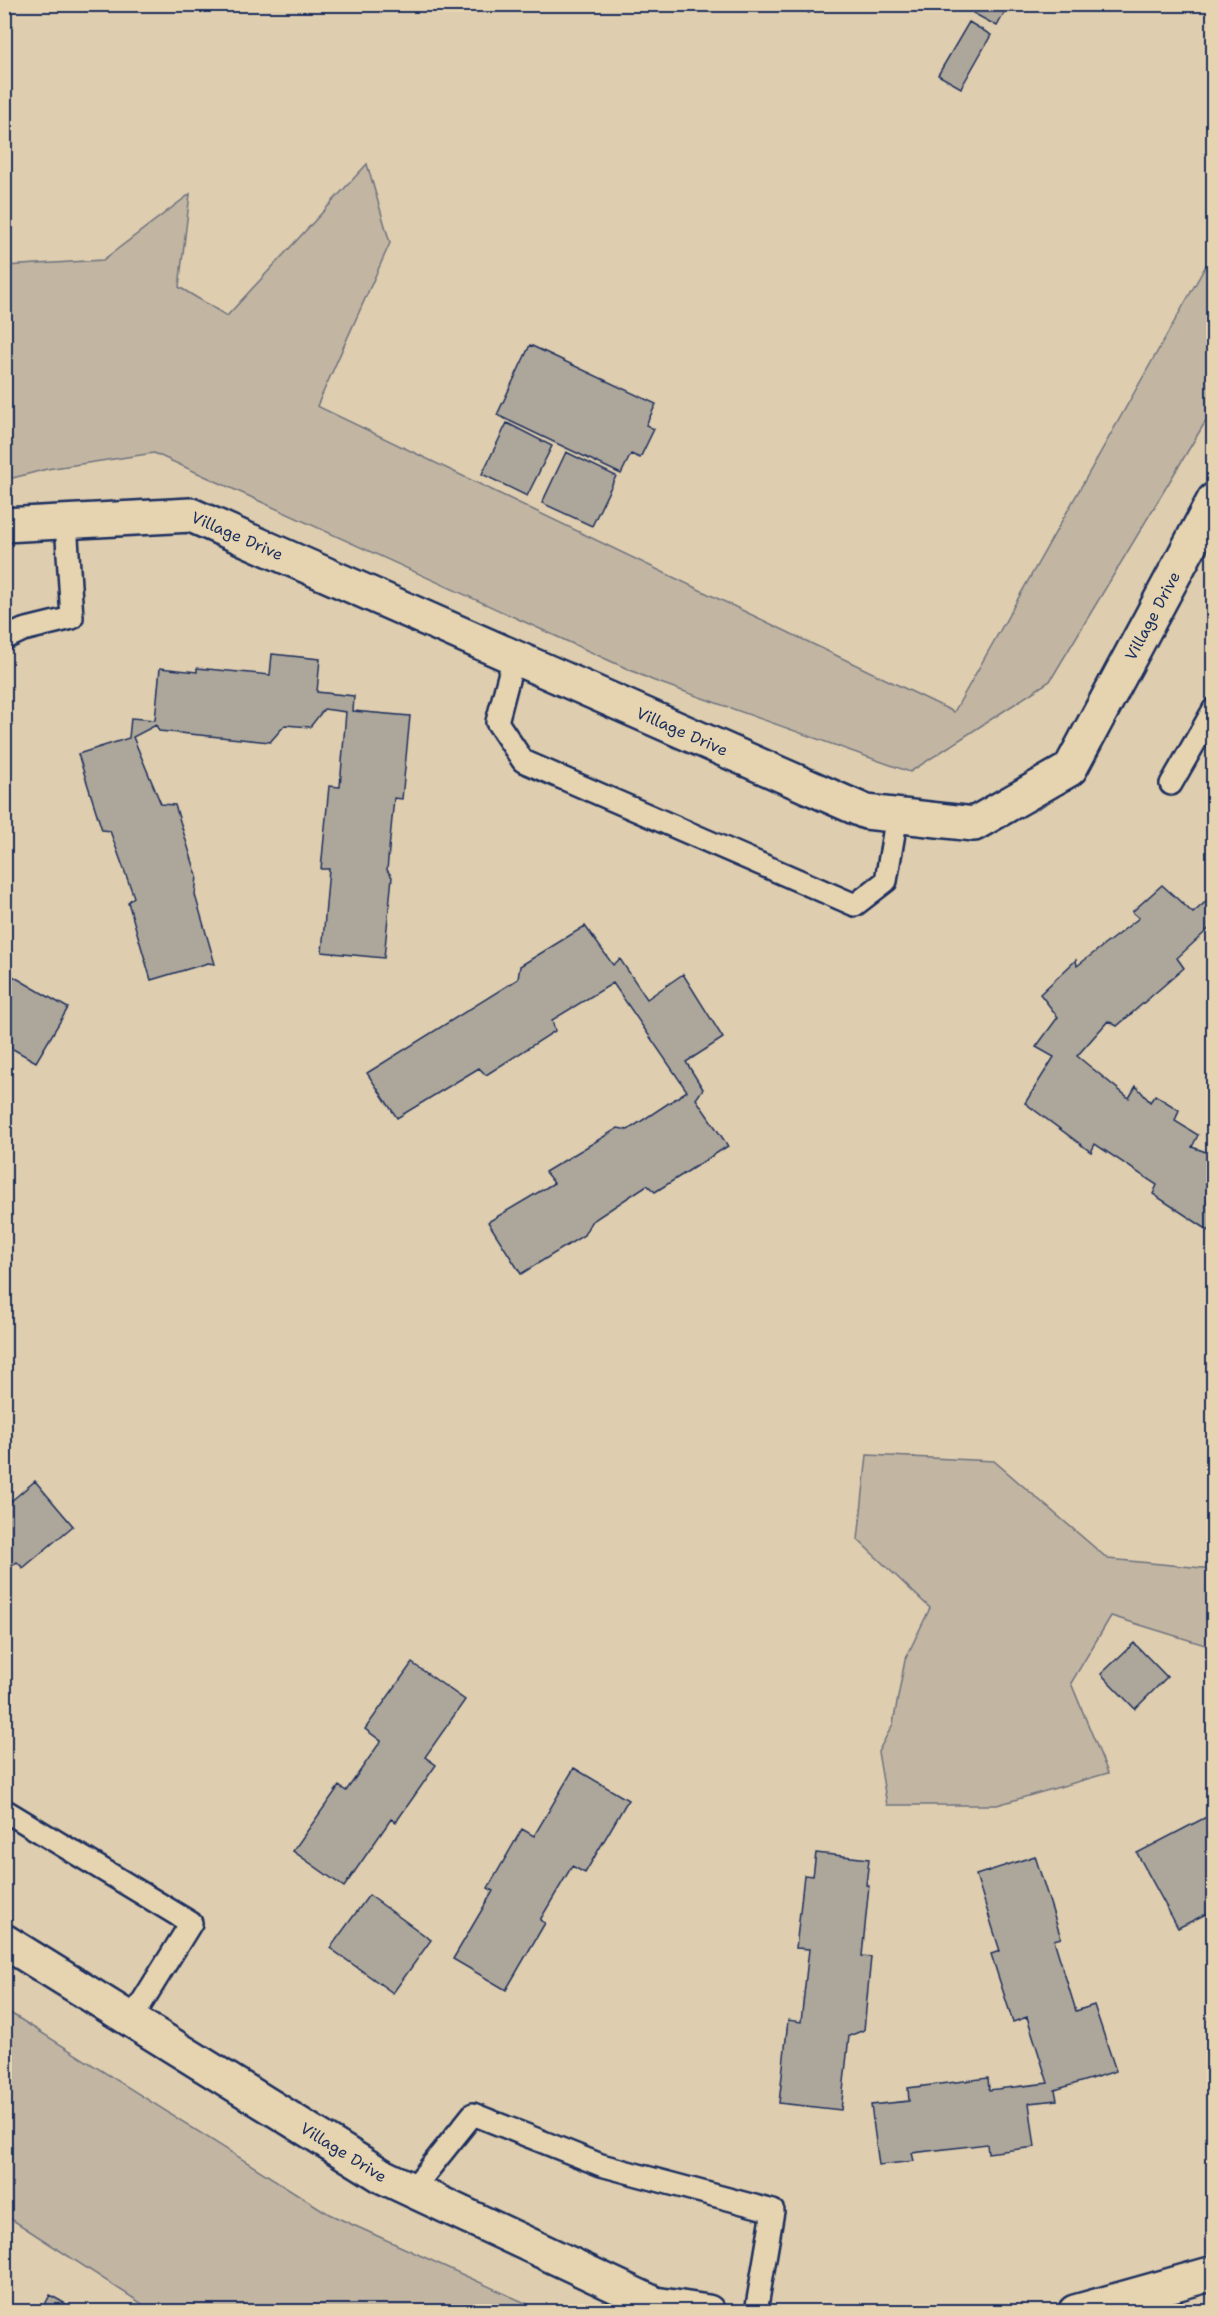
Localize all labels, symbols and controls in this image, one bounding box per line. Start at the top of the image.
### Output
street label: Village Drive [188,506,287,565]
street label: Village Drive [1120,567,1185,664]
street label: Village Drive [633,702,731,761]
street label: Village Drive [297,2117,391,2187]

